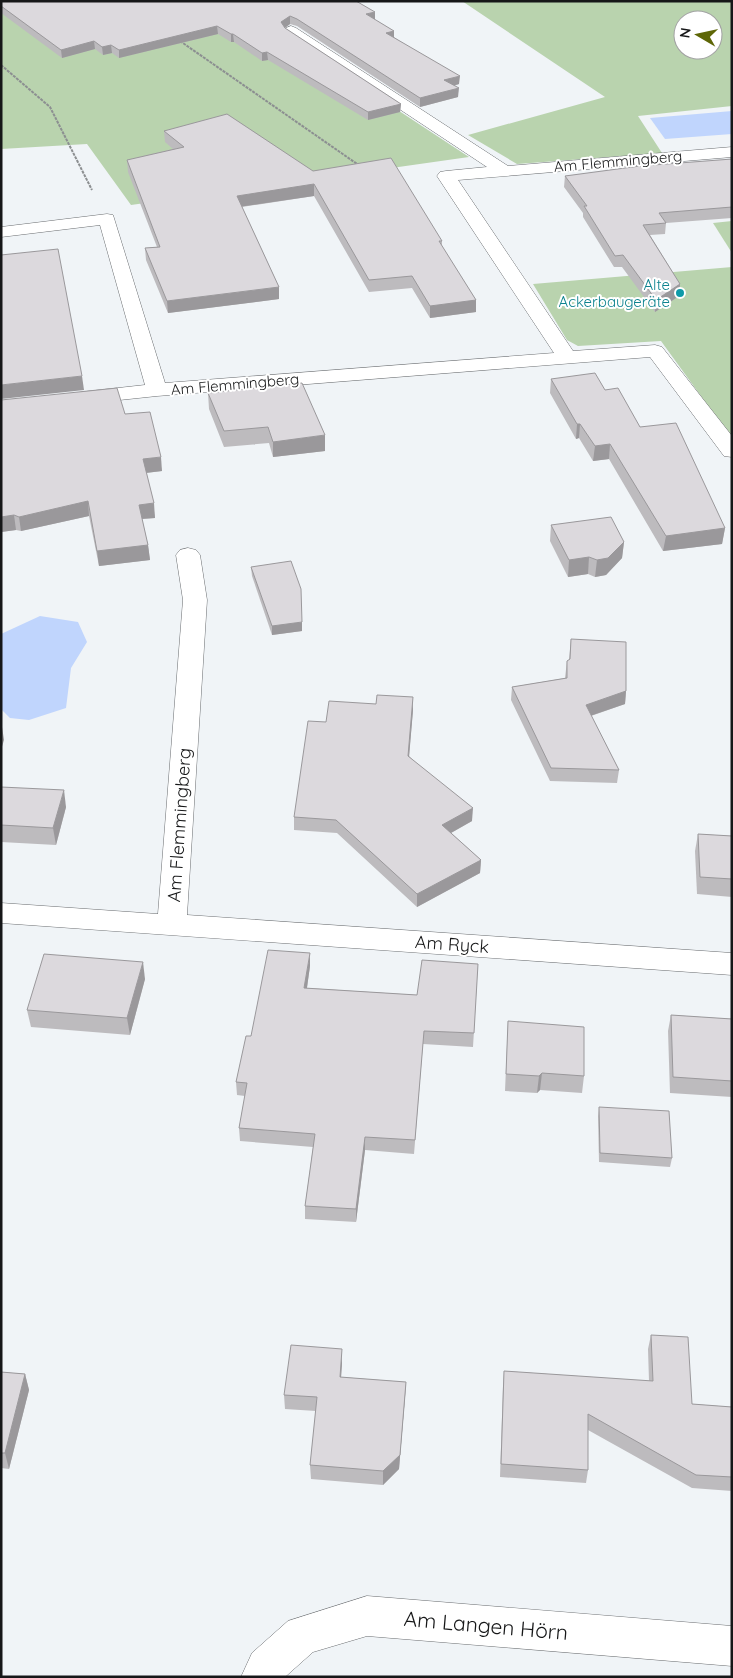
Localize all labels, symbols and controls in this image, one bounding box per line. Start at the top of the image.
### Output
north arrow [673,10,723,60]
text: N [675,26,695,39]
street label: Am Flemmingberg [553,146,683,176]
place label: Alte Ackerbaugeräte [558,275,670,311]
marker: Alte Ackerbaugeräte [674,287,686,299]
street label: Am Flemmingberg [170,369,300,399]
street label: Am Flemmingberg [162,747,196,903]
street label: Am Ryck [414,930,490,958]
street label: Am Langen Hörn [403,1605,569,1645]

